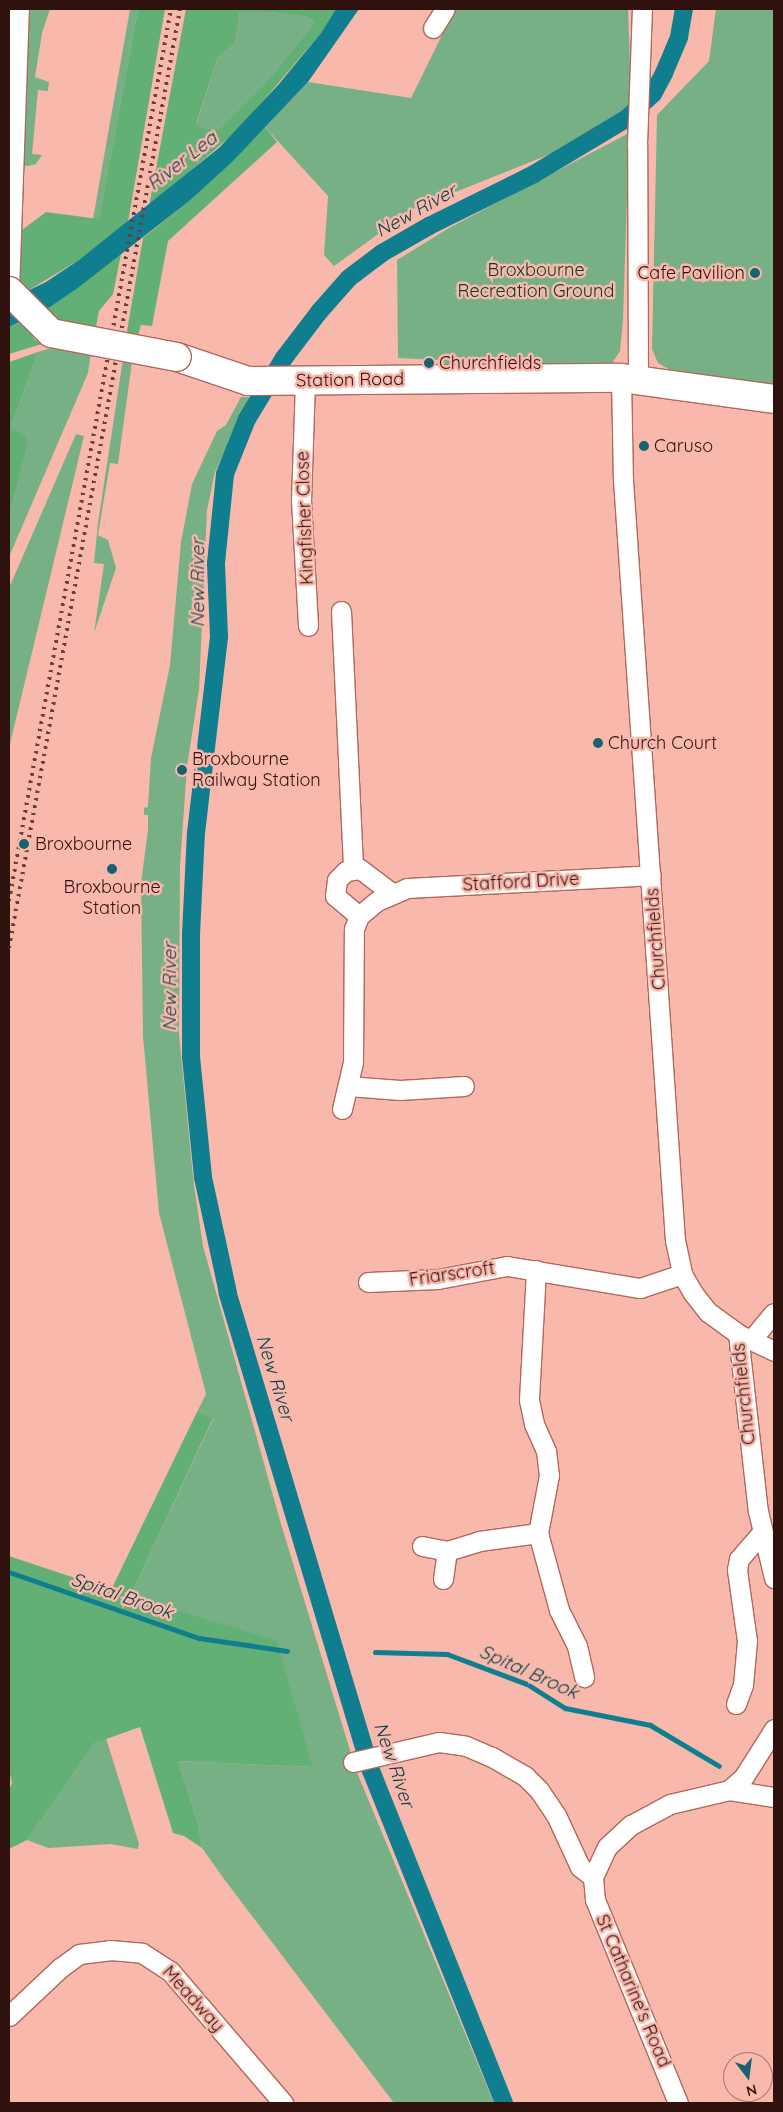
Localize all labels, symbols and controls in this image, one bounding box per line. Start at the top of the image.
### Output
water label: River Lea [143,127,221,195]
water label: New River [372,179,460,243]
park label: Broxbourne Recreation Ground [458,260,614,302]
place label: Cafe Pavilion [637,262,745,284]
marker: Cafe Pavilion [749,267,761,279]
place label: Churchfields [439,352,541,374]
marker: Churchfields [423,357,435,369]
street label: Station Road [296,368,404,392]
place label: Caruso [654,435,713,457]
marker: Caruso [638,440,650,452]
street label: Kingfisher Close [292,451,318,585]
water label: New River [187,539,209,627]
place label: Church Court [608,732,717,754]
marker: Church Court [592,737,604,749]
place label: Broxbourne Railway Station [192,749,321,792]
marker: Broxbourne Railway Station [176,764,188,776]
place label: Broxbourne [35,833,132,855]
marker: Broxbourne [17,837,31,851]
marker: Broxbourne Station [106,863,118,875]
street label: Stafford Drive [462,868,580,896]
place label: Broxbourne Station [63,877,161,920]
street label: Churchfields [642,887,670,991]
water label: New River [159,943,181,1031]
street label: Friarscroft [408,1257,496,1291]
water label: New River [251,1332,299,1424]
street label: Churchfields [728,1342,760,1446]
water label: Spital Brook [68,1568,176,1624]
water label: Spital Brook [476,1640,582,1704]
water label: New River [369,1719,419,1811]
street label: St Catharine's Road [591,1911,675,2071]
street label: Meadway [158,1961,228,2037]
north arrow [723,2052,773,2102]
text: N [744,2080,759,2101]

